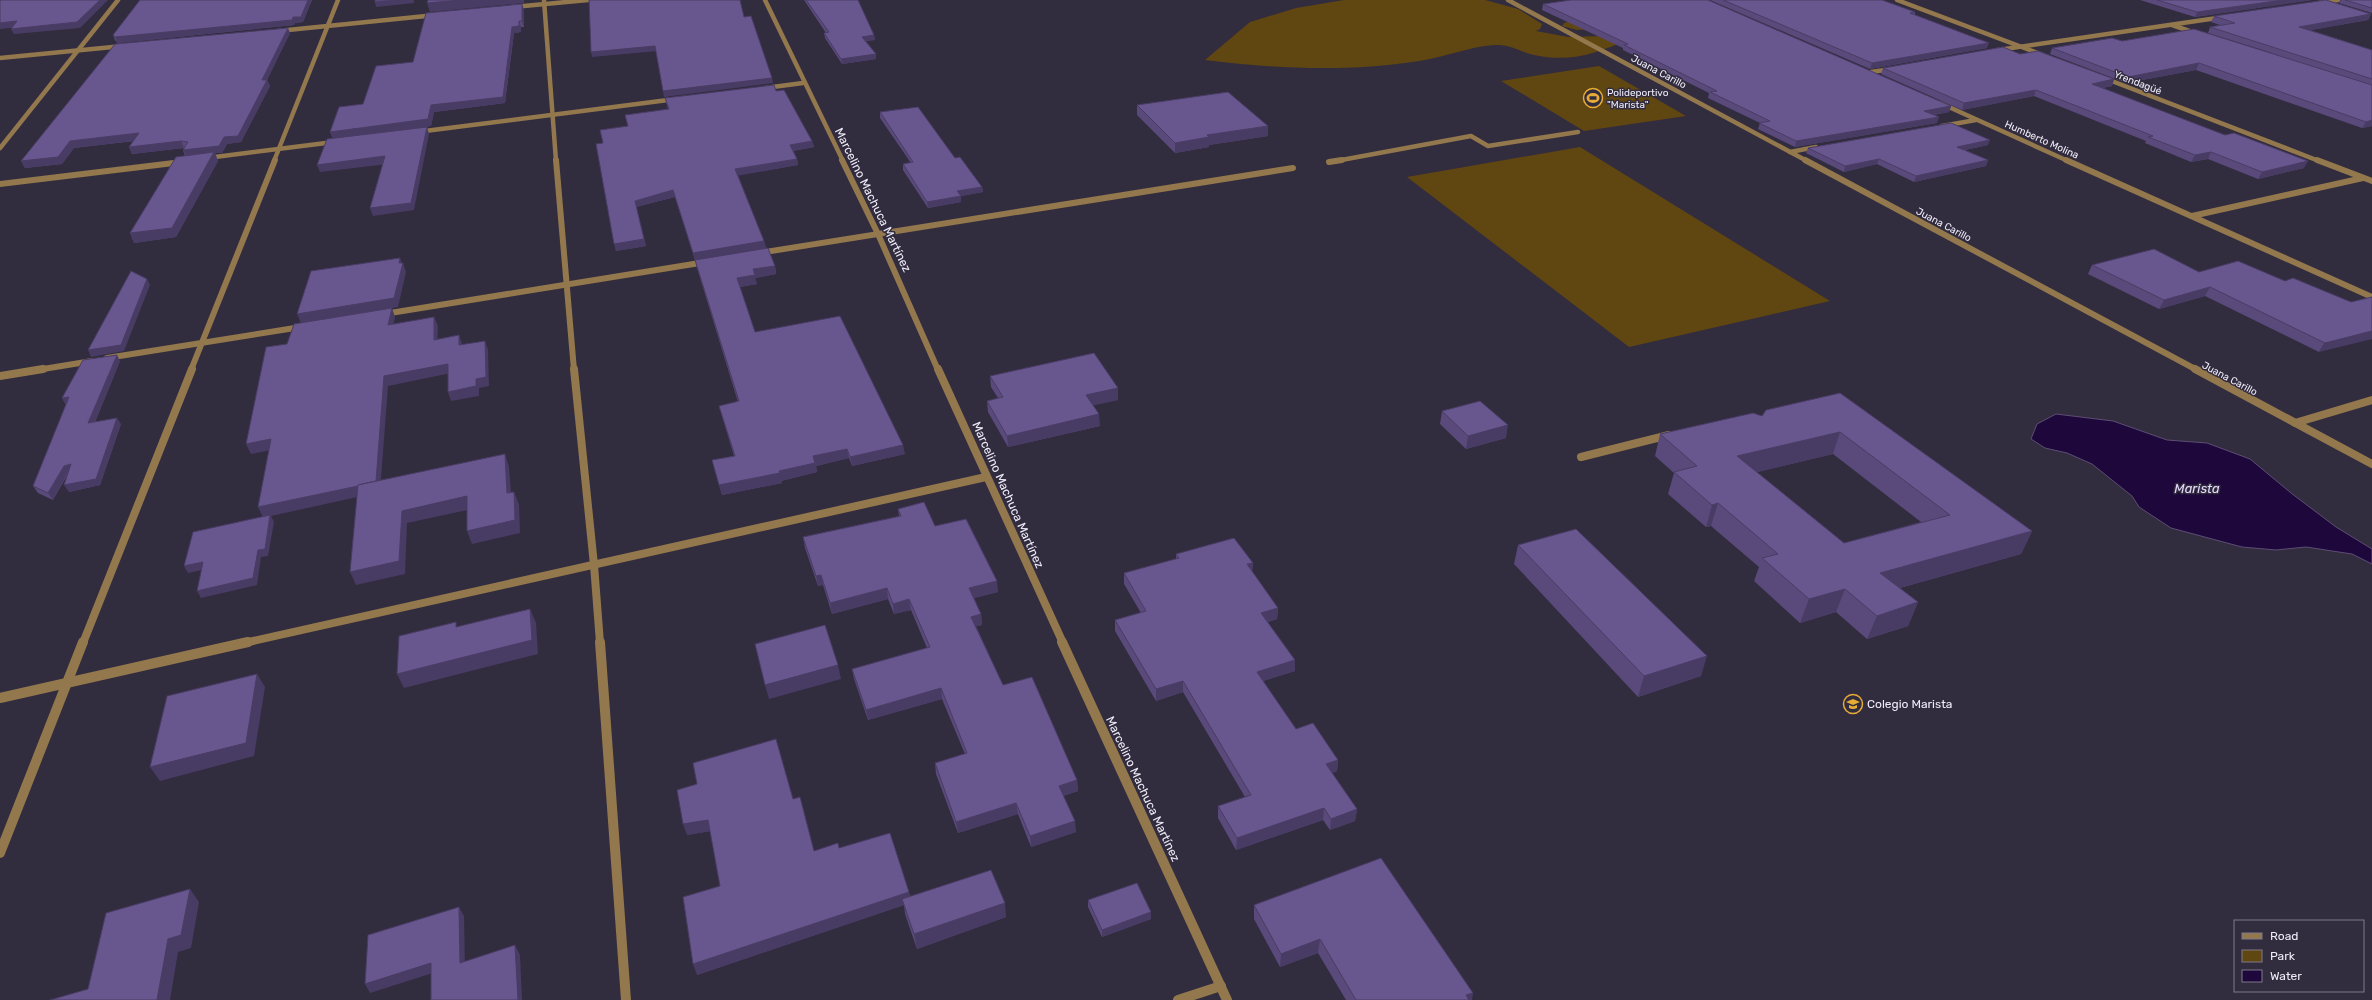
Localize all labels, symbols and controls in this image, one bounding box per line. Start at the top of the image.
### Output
street label: Juana Carillo [1629,52,1688,92]
street label: Yrendagüé [2112,68,2164,98]
sports icon: Polideportivo "Marista" [1582,87,1604,109]
place label: Polideportivo "Marista" [1607,87,1669,111]
street label: Humberto Molina [2003,118,2080,162]
street label: Marcelino Machuca Martínez [832,126,914,274]
street label: Juana Carillo [1914,205,1973,245]
street label: Juana Carillo [2200,359,2259,399]
street label: Marcelino Machuca Martínez [969,420,1047,570]
water label: Marista [2174,481,2220,496]
school or university icon: Colegio Marista [1842,693,1864,715]
place label: Colegio Marista [1867,697,1952,711]
street label: Marcelino Machuca Martínez [1103,714,1183,864]
legend [2234,920,2364,992]
text: Road [2270,929,2298,943]
text: Park [2270,949,2296,963]
text: Water [2270,969,2302,983]

